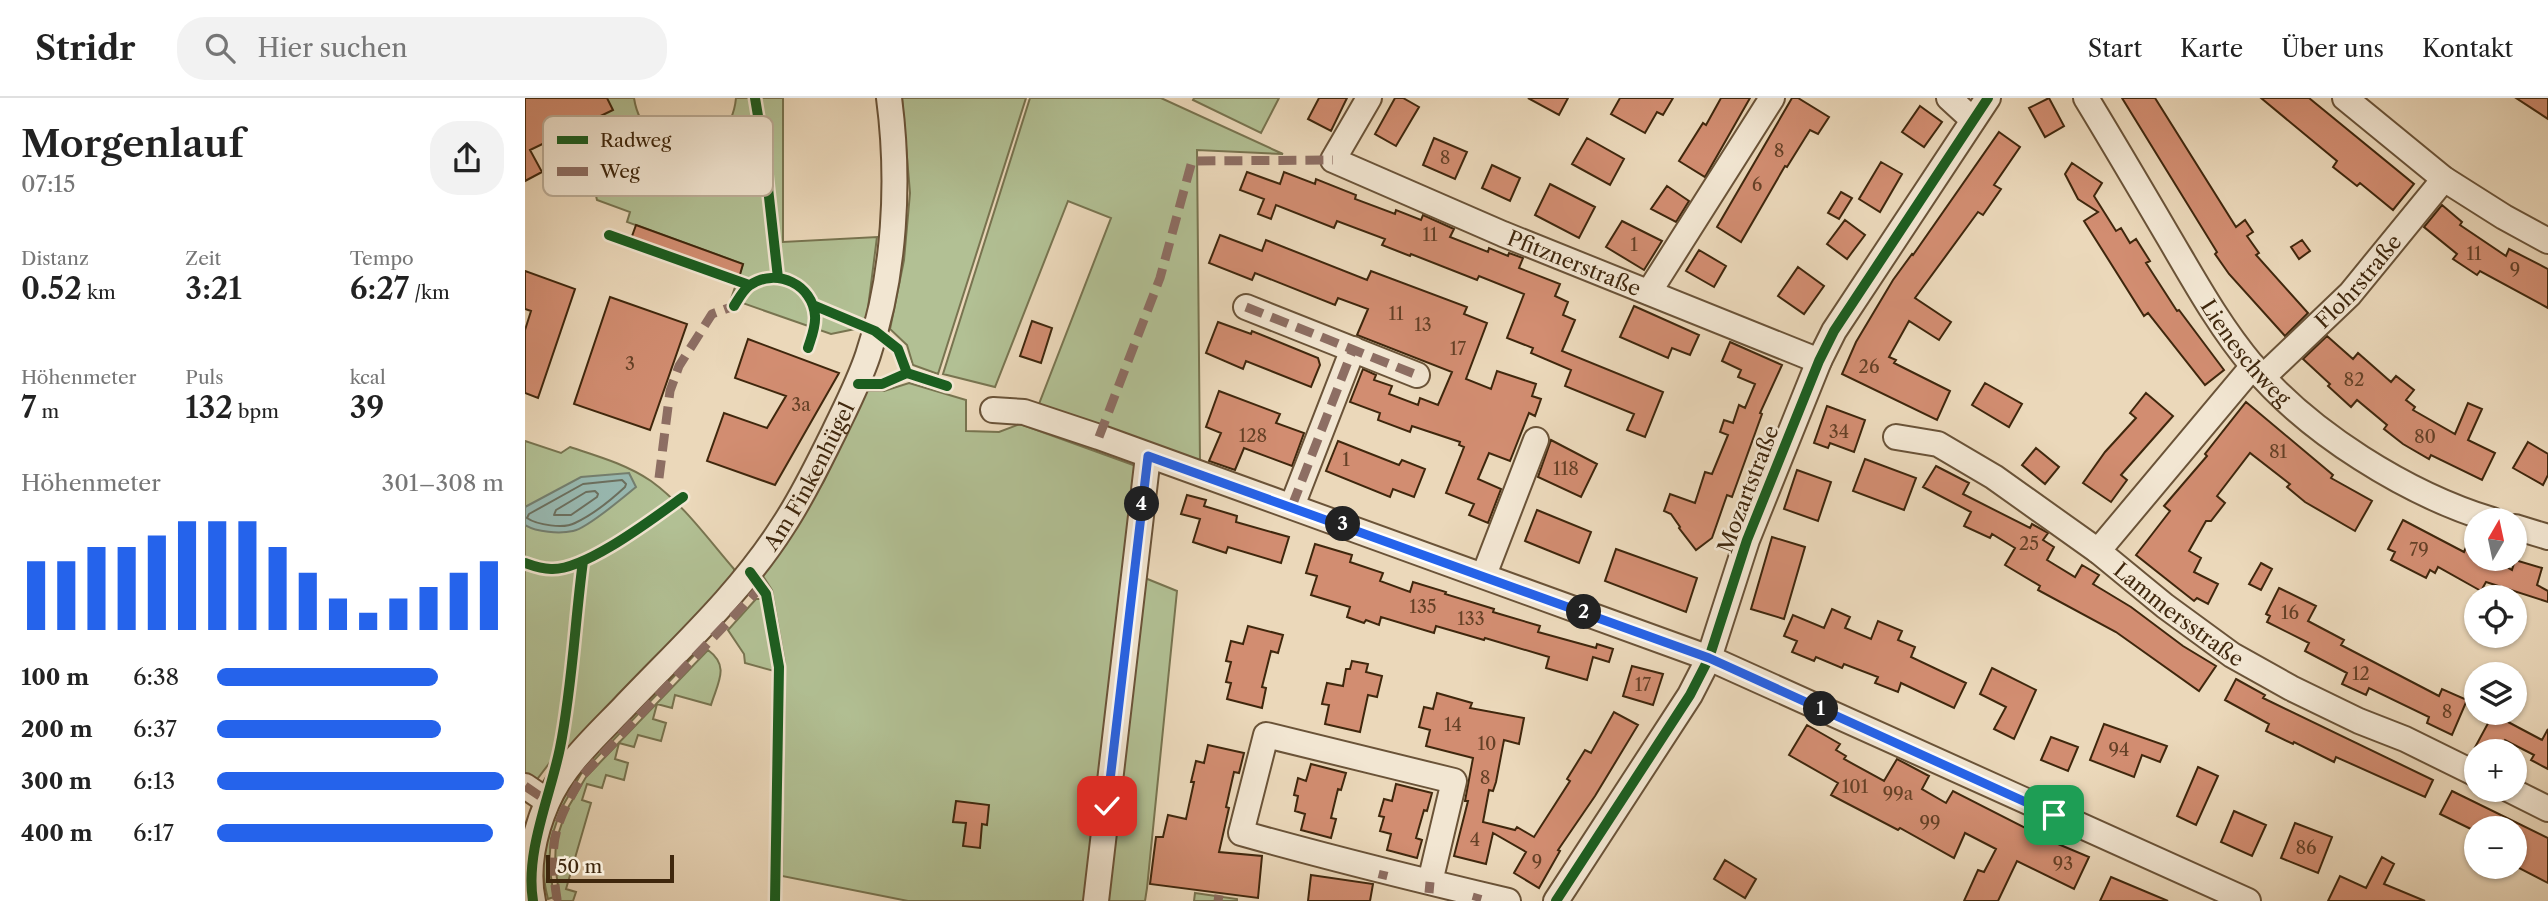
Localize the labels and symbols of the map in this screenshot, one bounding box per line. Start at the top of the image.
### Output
legend [543,116,773,196]
text: Radweg [600,129,672,152]
house number: 8 [1774,140,1784,162]
house number: 8 [1440,147,1450,169]
text: Weg [599,160,641,183]
house number: 6 [1752,174,1762,196]
house number: 11 [1422,224,1438,246]
street label: Pfitznerstraße [1504,225,1645,301]
street label: Flohrstraße [2310,229,2406,333]
house number: 1 [1630,234,1638,256]
house number: 11 [2466,243,2482,265]
house number: 9 [2510,259,2520,281]
street label: Lieneschweg [2196,295,2296,411]
house number: 11 [1388,303,1404,325]
house number: 13 [1414,314,1432,336]
house number: 17 [1450,338,1466,360]
house number: 3 [625,353,635,375]
house number: 26 [1859,356,1879,378]
house number: 82 [2343,369,2365,391]
house number: 3a [791,394,811,416]
street label: Am Finkenhügel [758,398,859,556]
house number: 34 [1829,421,1849,443]
street label: Mozartstraße [1712,422,1784,556]
house number: 128 [1239,425,1267,447]
house number: 80 [2414,426,2436,448]
house number: 81 [2269,441,2288,463]
house number: 1 [1342,449,1350,471]
house number: 118 [1553,458,1579,480]
pin: 4 [1125,486,1159,522]
pin: 3 [1325,506,1361,542]
north arrow [2464,508,2527,570]
house number: 25 [2019,533,2039,555]
house number: 79 [2409,539,2429,561]
street label: Lammersstraße [2109,557,2248,671]
pin: 2 [1567,594,1601,630]
house number: 135 [1409,596,1437,618]
house number: 16 [2281,602,2299,624]
house number: 133 [1457,608,1485,630]
house number: 12 [2352,663,2370,685]
house number: 17 [1635,674,1651,696]
pin: 1 [1803,692,1839,726]
house number: 8 [2442,701,2452,723]
house number: 14 [1444,714,1462,736]
house number: 10 [1478,733,1496,755]
house number: 94 [2109,739,2129,761]
house number: 8 [1480,767,1490,789]
pin [1077,776,1137,836]
house number: 101 [1842,776,1869,798]
house number: 99a [1883,783,1914,805]
pin [2024,785,2084,845]
house number: 99 [1919,812,1941,834]
house number: 4 [1470,829,1480,851]
house number: 86 [2295,837,2317,859]
house number: 9 [1532,851,1542,873]
scale bar [546,852,674,884]
house number: 93 [2053,853,2073,875]

